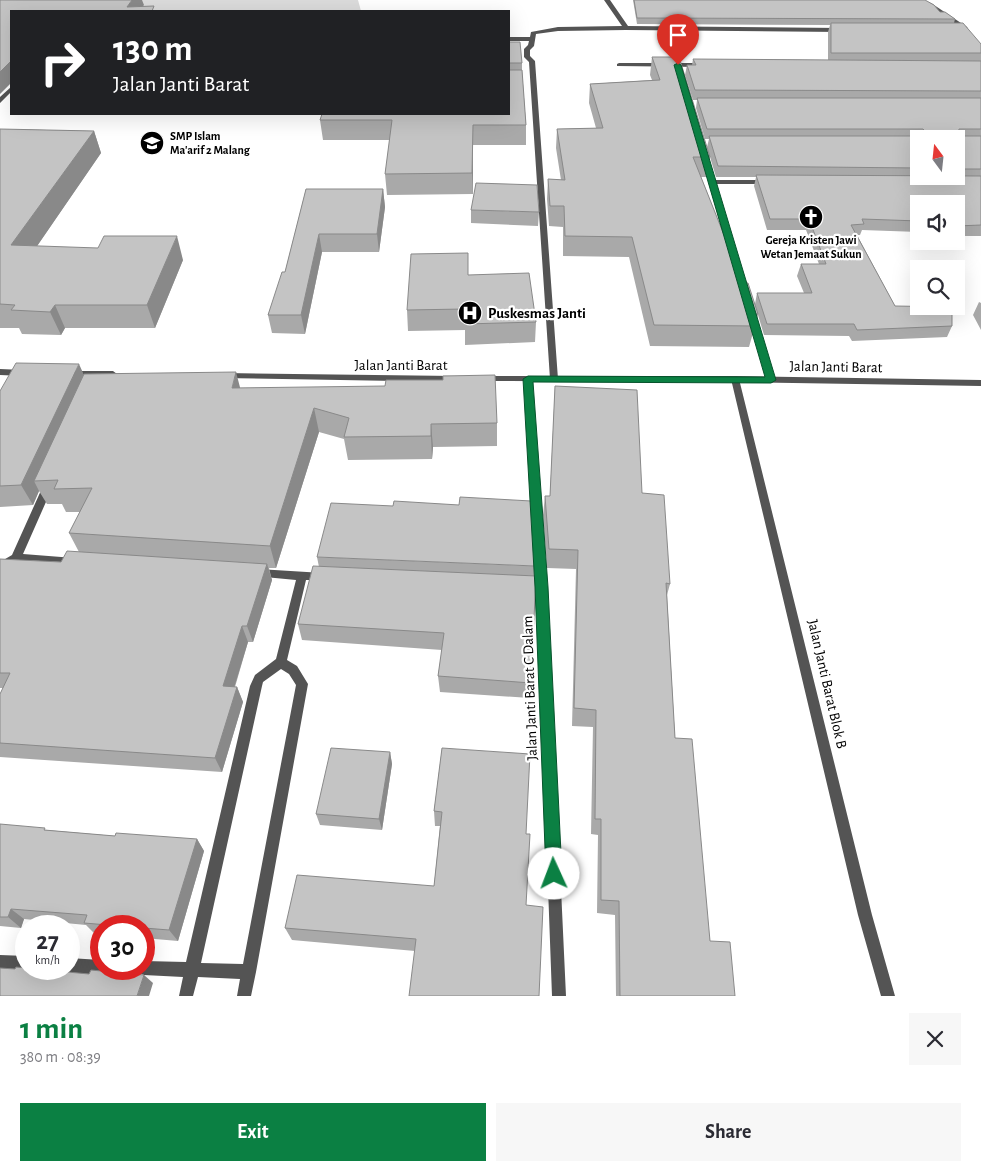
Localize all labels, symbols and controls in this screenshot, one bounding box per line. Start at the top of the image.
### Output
pin [657,14,699,65]
icon: arrive [664,21,692,49]
icon: right [30,30,95,95]
text: 130 m [113,32,192,67]
text: Jalan Janti Barat [113,73,249,95]
school or university icon: SMP Islam Ma'arif 2 Malang [139,130,165,156]
place label: SMP Islam Ma'arif 2 Malang [170,130,251,156]
north arrow [910,130,965,185]
map controls [910,130,965,315]
button: sound [910,195,965,250]
church icon: Gereja Kristen Jawi Wetan Jemaat Sukun [798,204,824,230]
place label: Gereja Kristen Jawi Wetan Jemaat Sukun [760,234,862,260]
button: search [910,260,965,315]
hospital icon: Puskesmas Janti [457,300,483,326]
place label: Puskesmas Janti [488,306,586,321]
street label: Jalan Janti Barat [355,358,448,373]
street label: Jalan Janti Barat [789,359,883,375]
street label: Jalan Janti Barat C Dalam [520,615,540,761]
street label: Jalan Janti Barat Blok B [805,618,849,750]
position arrow [527,847,579,899]
speed limit sign: 30 [90,915,155,980]
text: 27 [36,929,59,954]
text: km/h [35,954,60,966]
button: close [909,1013,961,1065]
text: 1 min [20,1014,83,1044]
text: 380 m · 08:39 [20,1049,101,1065]
button: Exit [20,1103,486,1161]
button: Share [496,1103,961,1161]

